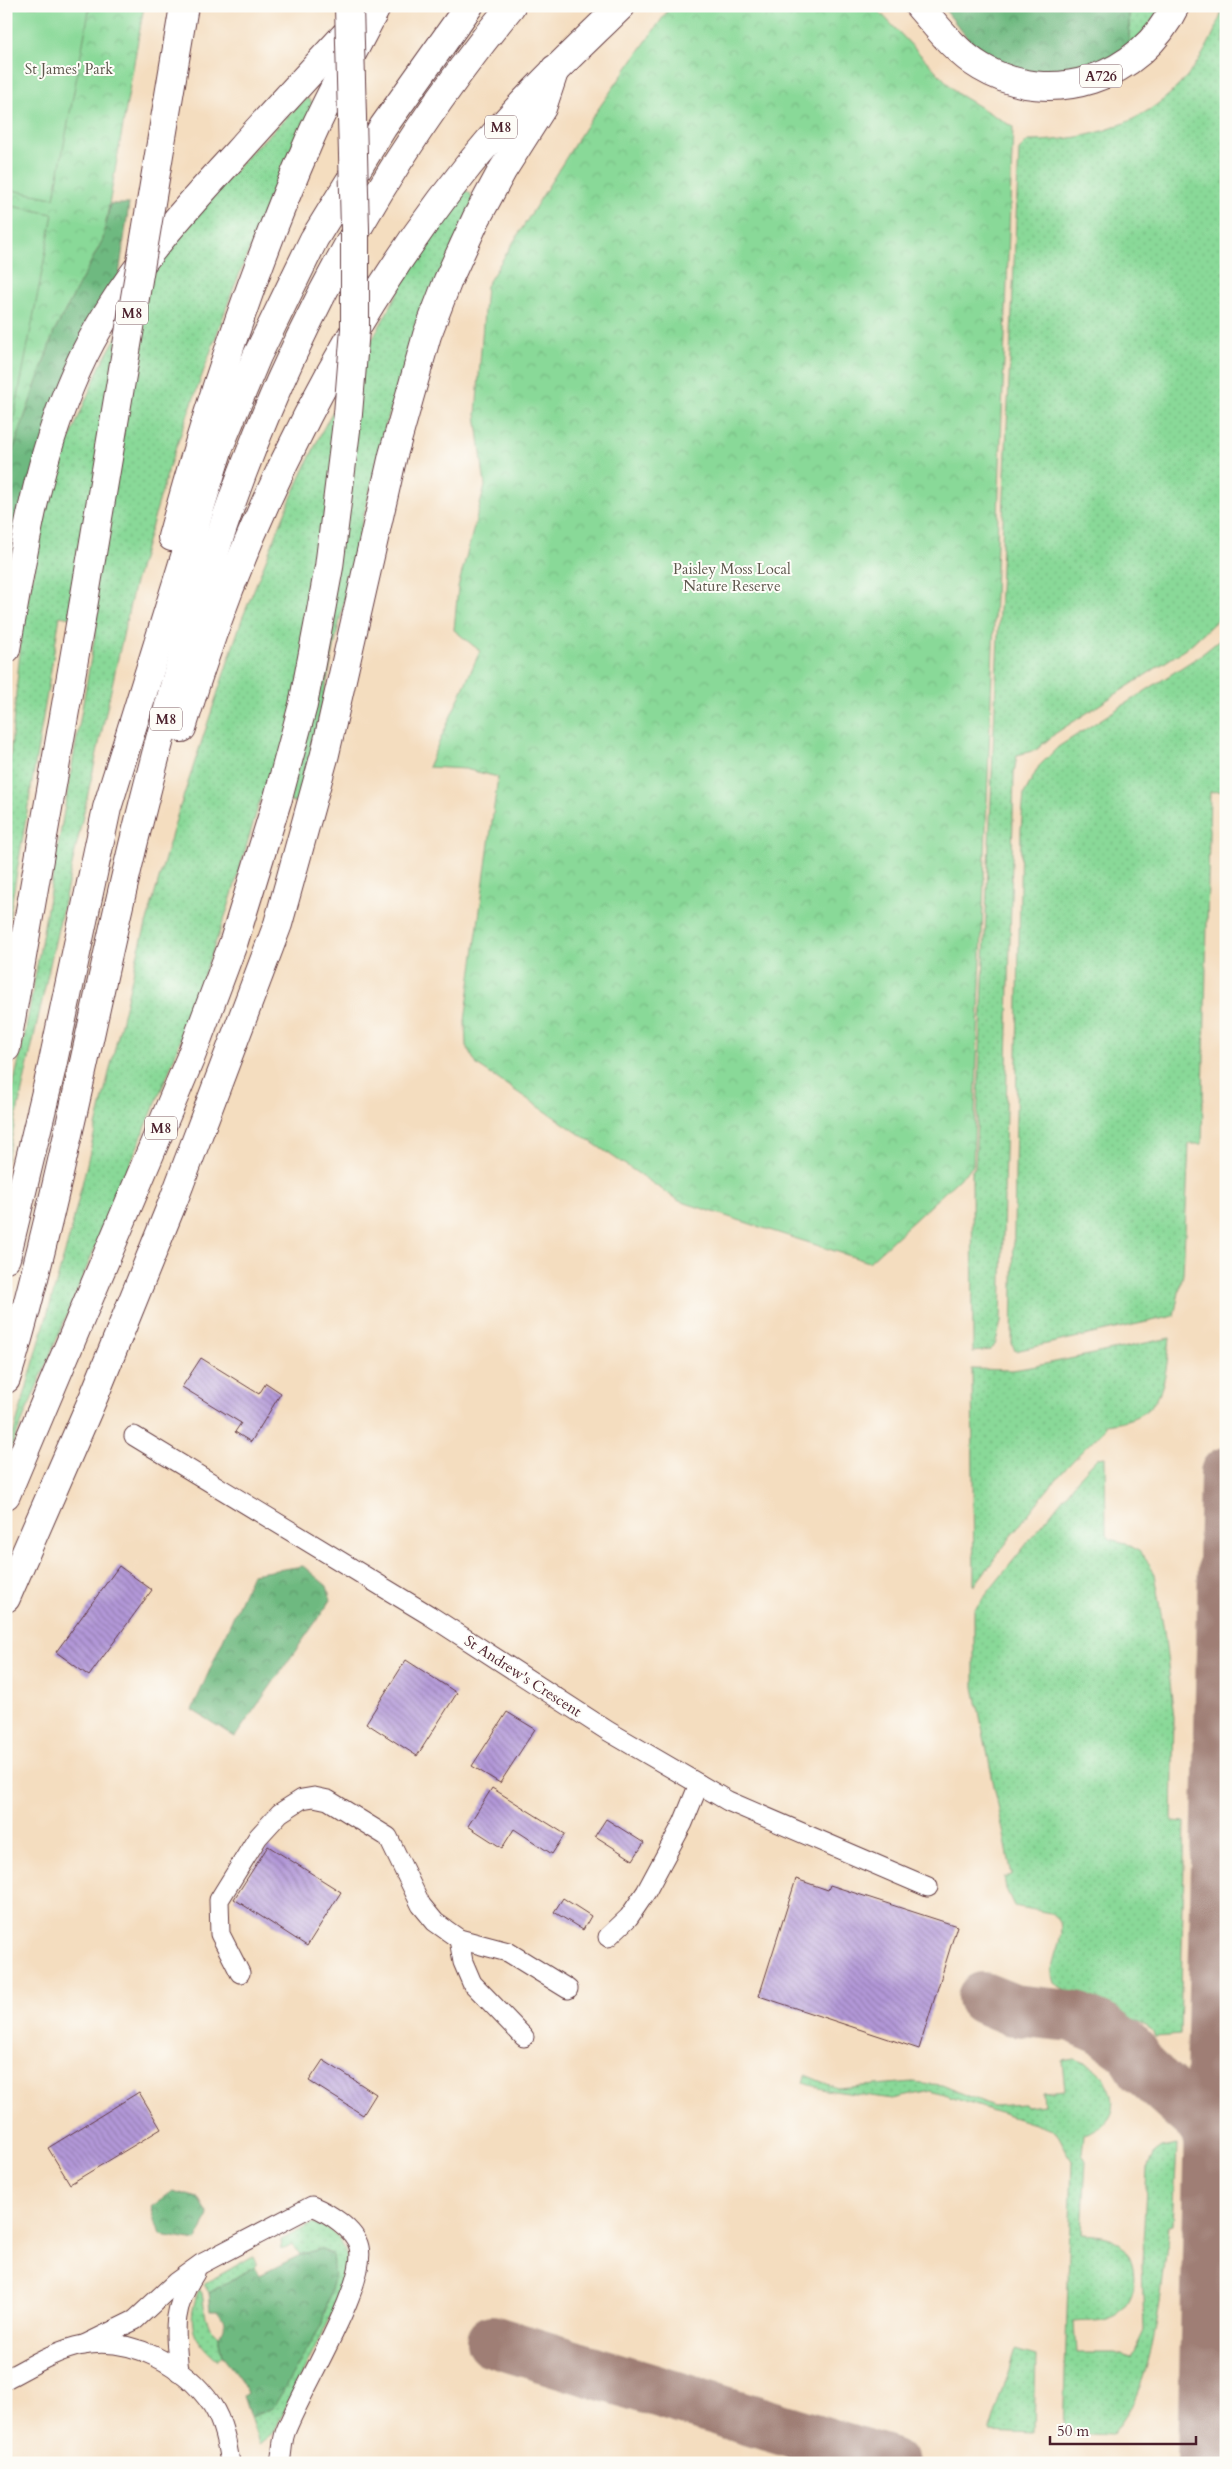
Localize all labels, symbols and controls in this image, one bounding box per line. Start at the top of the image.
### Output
park label: St James' Park [25,59,113,79]
road number: A726 [1080,64,1122,88]
road number: M8 [485,115,517,138]
road number: M8 [116,302,148,324]
park label: Paisley Moss Local Nature Reserve [673,559,791,596]
road number: M8 [150,708,182,731]
road number: M8 [145,1116,177,1140]
street label: St Andrew's Crescent [461,1631,586,1722]
scale bar [1050,2414,1196,2446]
text: 50 m [1057,2421,1089,2441]

